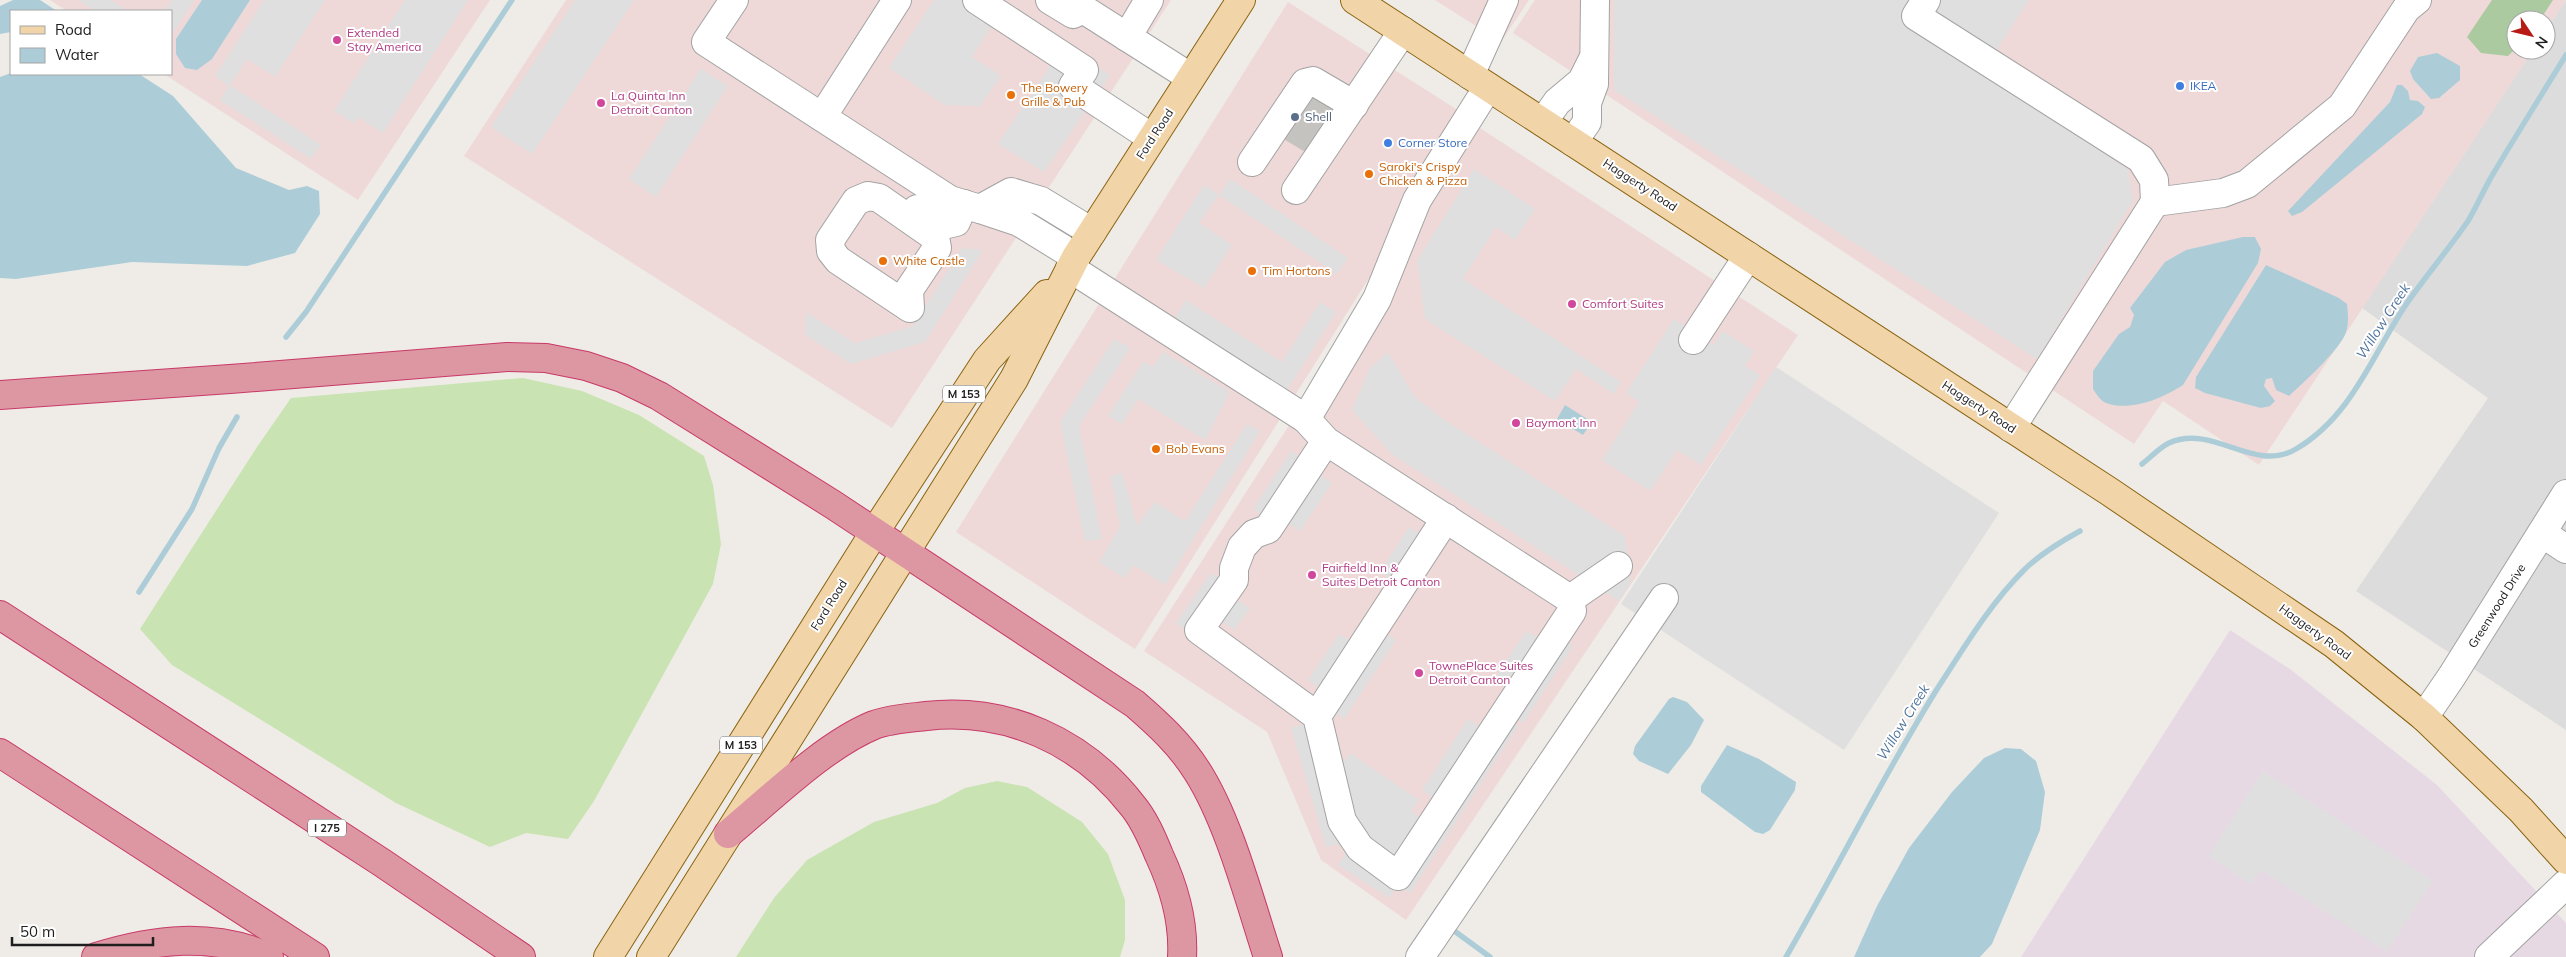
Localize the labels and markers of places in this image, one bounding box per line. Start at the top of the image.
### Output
place label: Extended Stay America [347,25,422,54]
marker: Extended Stay America [331,34,343,46]
place label: IKEA [2190,78,2217,93]
place label: The Bowery Grille & Pub [1021,80,1088,109]
marker: IKEA [2174,80,2186,92]
place label: La Quinta Inn Detroit Canton [611,88,692,117]
marker: The Bowery Grille & Pub [1005,89,1017,101]
marker: La Quinta Inn Detroit Canton [595,97,607,109]
place label: Shell [1305,109,1332,124]
marker: Shell [1289,111,1301,123]
place label: Corner Store [1398,135,1467,150]
marker: Corner Store [1382,137,1394,149]
place label: Saroki's Crispy Chicken & Pizza [1379,159,1467,188]
marker: Saroki's Crispy Chicken & Pizza [1363,168,1375,180]
place label: White Castle [893,253,965,268]
marker: White Castle [877,255,889,267]
place label: Tim Hortons [1262,263,1331,278]
marker: Tim Hortons [1246,265,1258,277]
place label: Comfort Suites [1582,296,1664,311]
marker: Comfort Suites [1566,298,1578,310]
place label: Baymont Inn [1526,415,1597,430]
marker: Baymont Inn [1510,417,1522,429]
place label: Bob Evans [1166,441,1225,456]
marker: Bob Evans [1150,443,1162,455]
place label: Fairfield Inn & Suites Detroit Canton [1322,560,1440,589]
marker: Fairfield Inn & Suites Detroit Canton [1306,569,1318,581]
place label: TownePlace Suites Detroit Canton [1429,658,1533,687]
marker: TownePlace Suites Detroit Canton [1413,667,1425,679]

